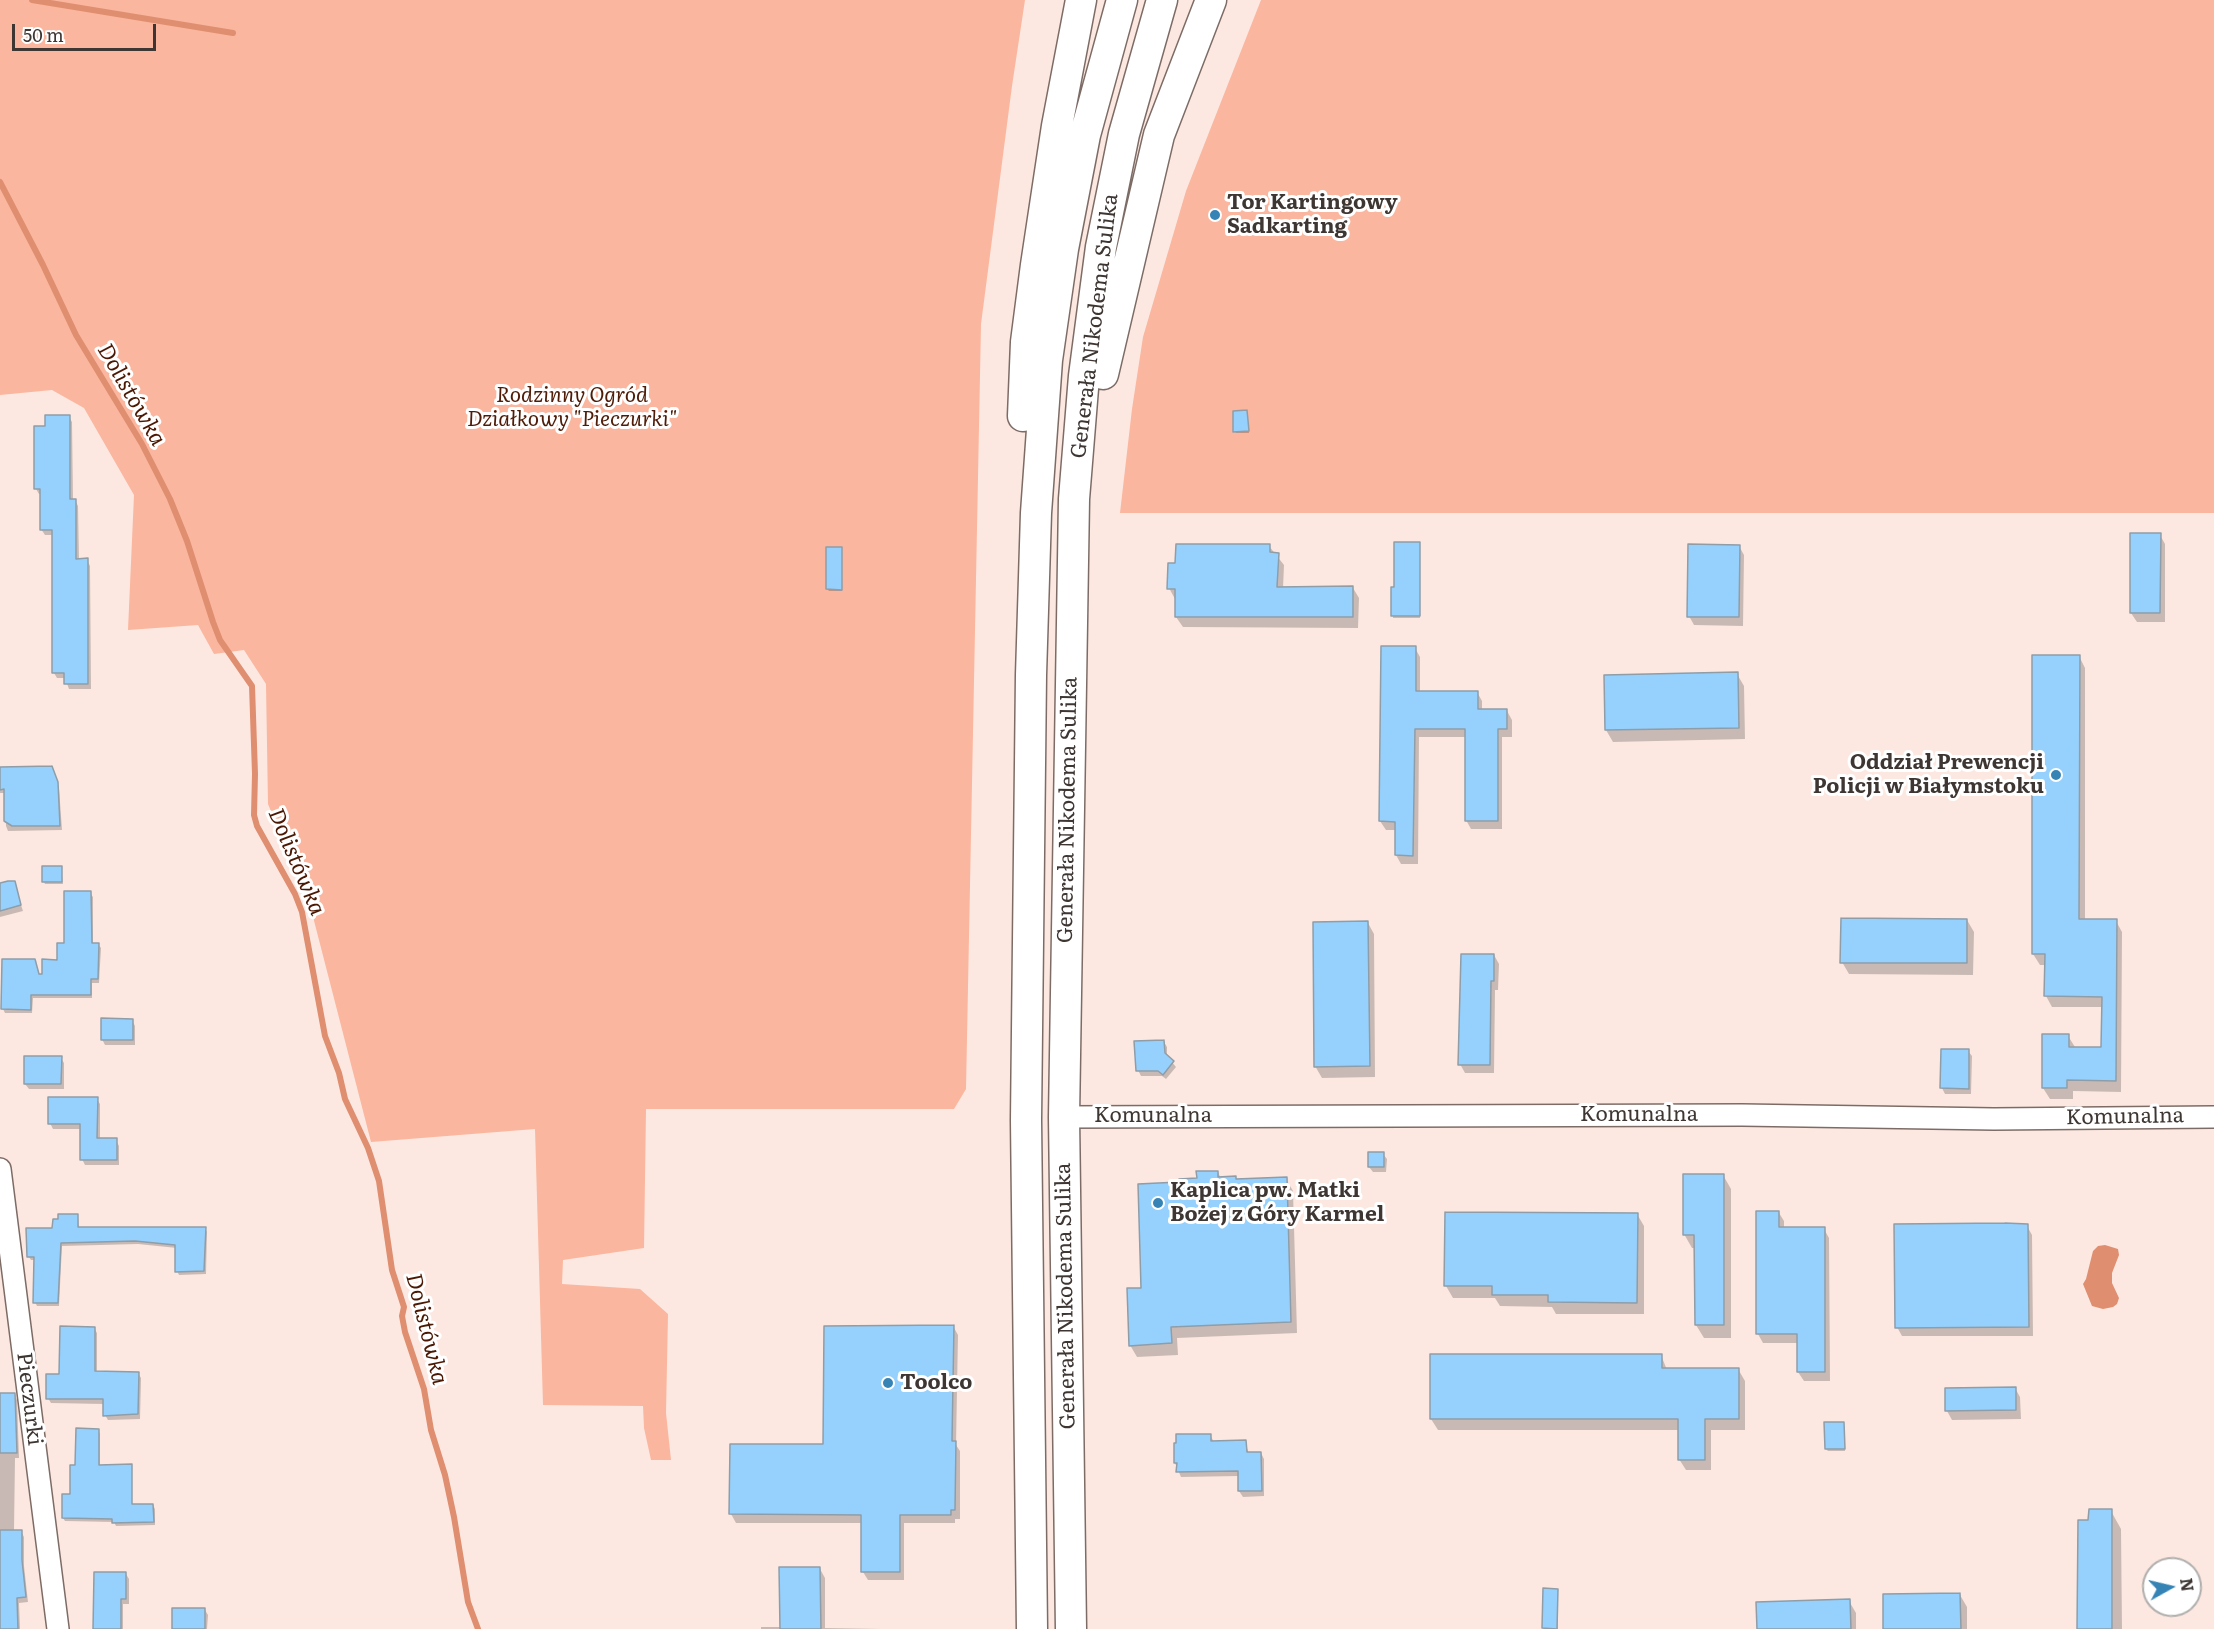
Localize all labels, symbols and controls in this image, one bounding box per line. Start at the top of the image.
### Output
scale bar [15,12,159,50]
text: 50 m [23,21,64,48]
place label: Tor Kartingowy Sadkarting [1227,190,1398,240]
street label: Generała Nikodema Sulika [1066,192,1124,460]
marker: Tor Kartingowy Sadkarting [1208,208,1222,222]
water label: Dolistówka [91,339,171,451]
park label: Rodzinny Ogród Działkowy "Pieczurki" [467,383,677,433]
street label: Generała Nikodema Sulika [1053,677,1083,943]
place label: Oddział Prewencji Policji w Białymstoku [1813,750,2044,800]
marker: Oddział Prewencji Policji w Białymstoku [2049,768,2063,782]
water label: Dolistówka [262,805,330,919]
street label: Komunalna [1580,1102,1698,1128]
street label: Komunalna [1094,1103,1212,1129]
street label: Komunalna [2066,1103,2184,1131]
street label: Generała Nikodema Sulika [1051,1163,1081,1429]
place label: Kaplica pw. Matki Bożej z Góry Karmel [1170,1178,1384,1228]
marker: Kaplica pw. Matki Bożej z Góry Karmel [1151,1196,1165,1210]
water label: Dolistówka [399,1271,453,1387]
street label: Pieczurki [11,1351,47,1447]
place label: Toolco [900,1370,972,1396]
marker: Toolco [881,1376,895,1390]
north arrow [2142,1557,2202,1617]
text: N [2175,1576,2201,1593]

